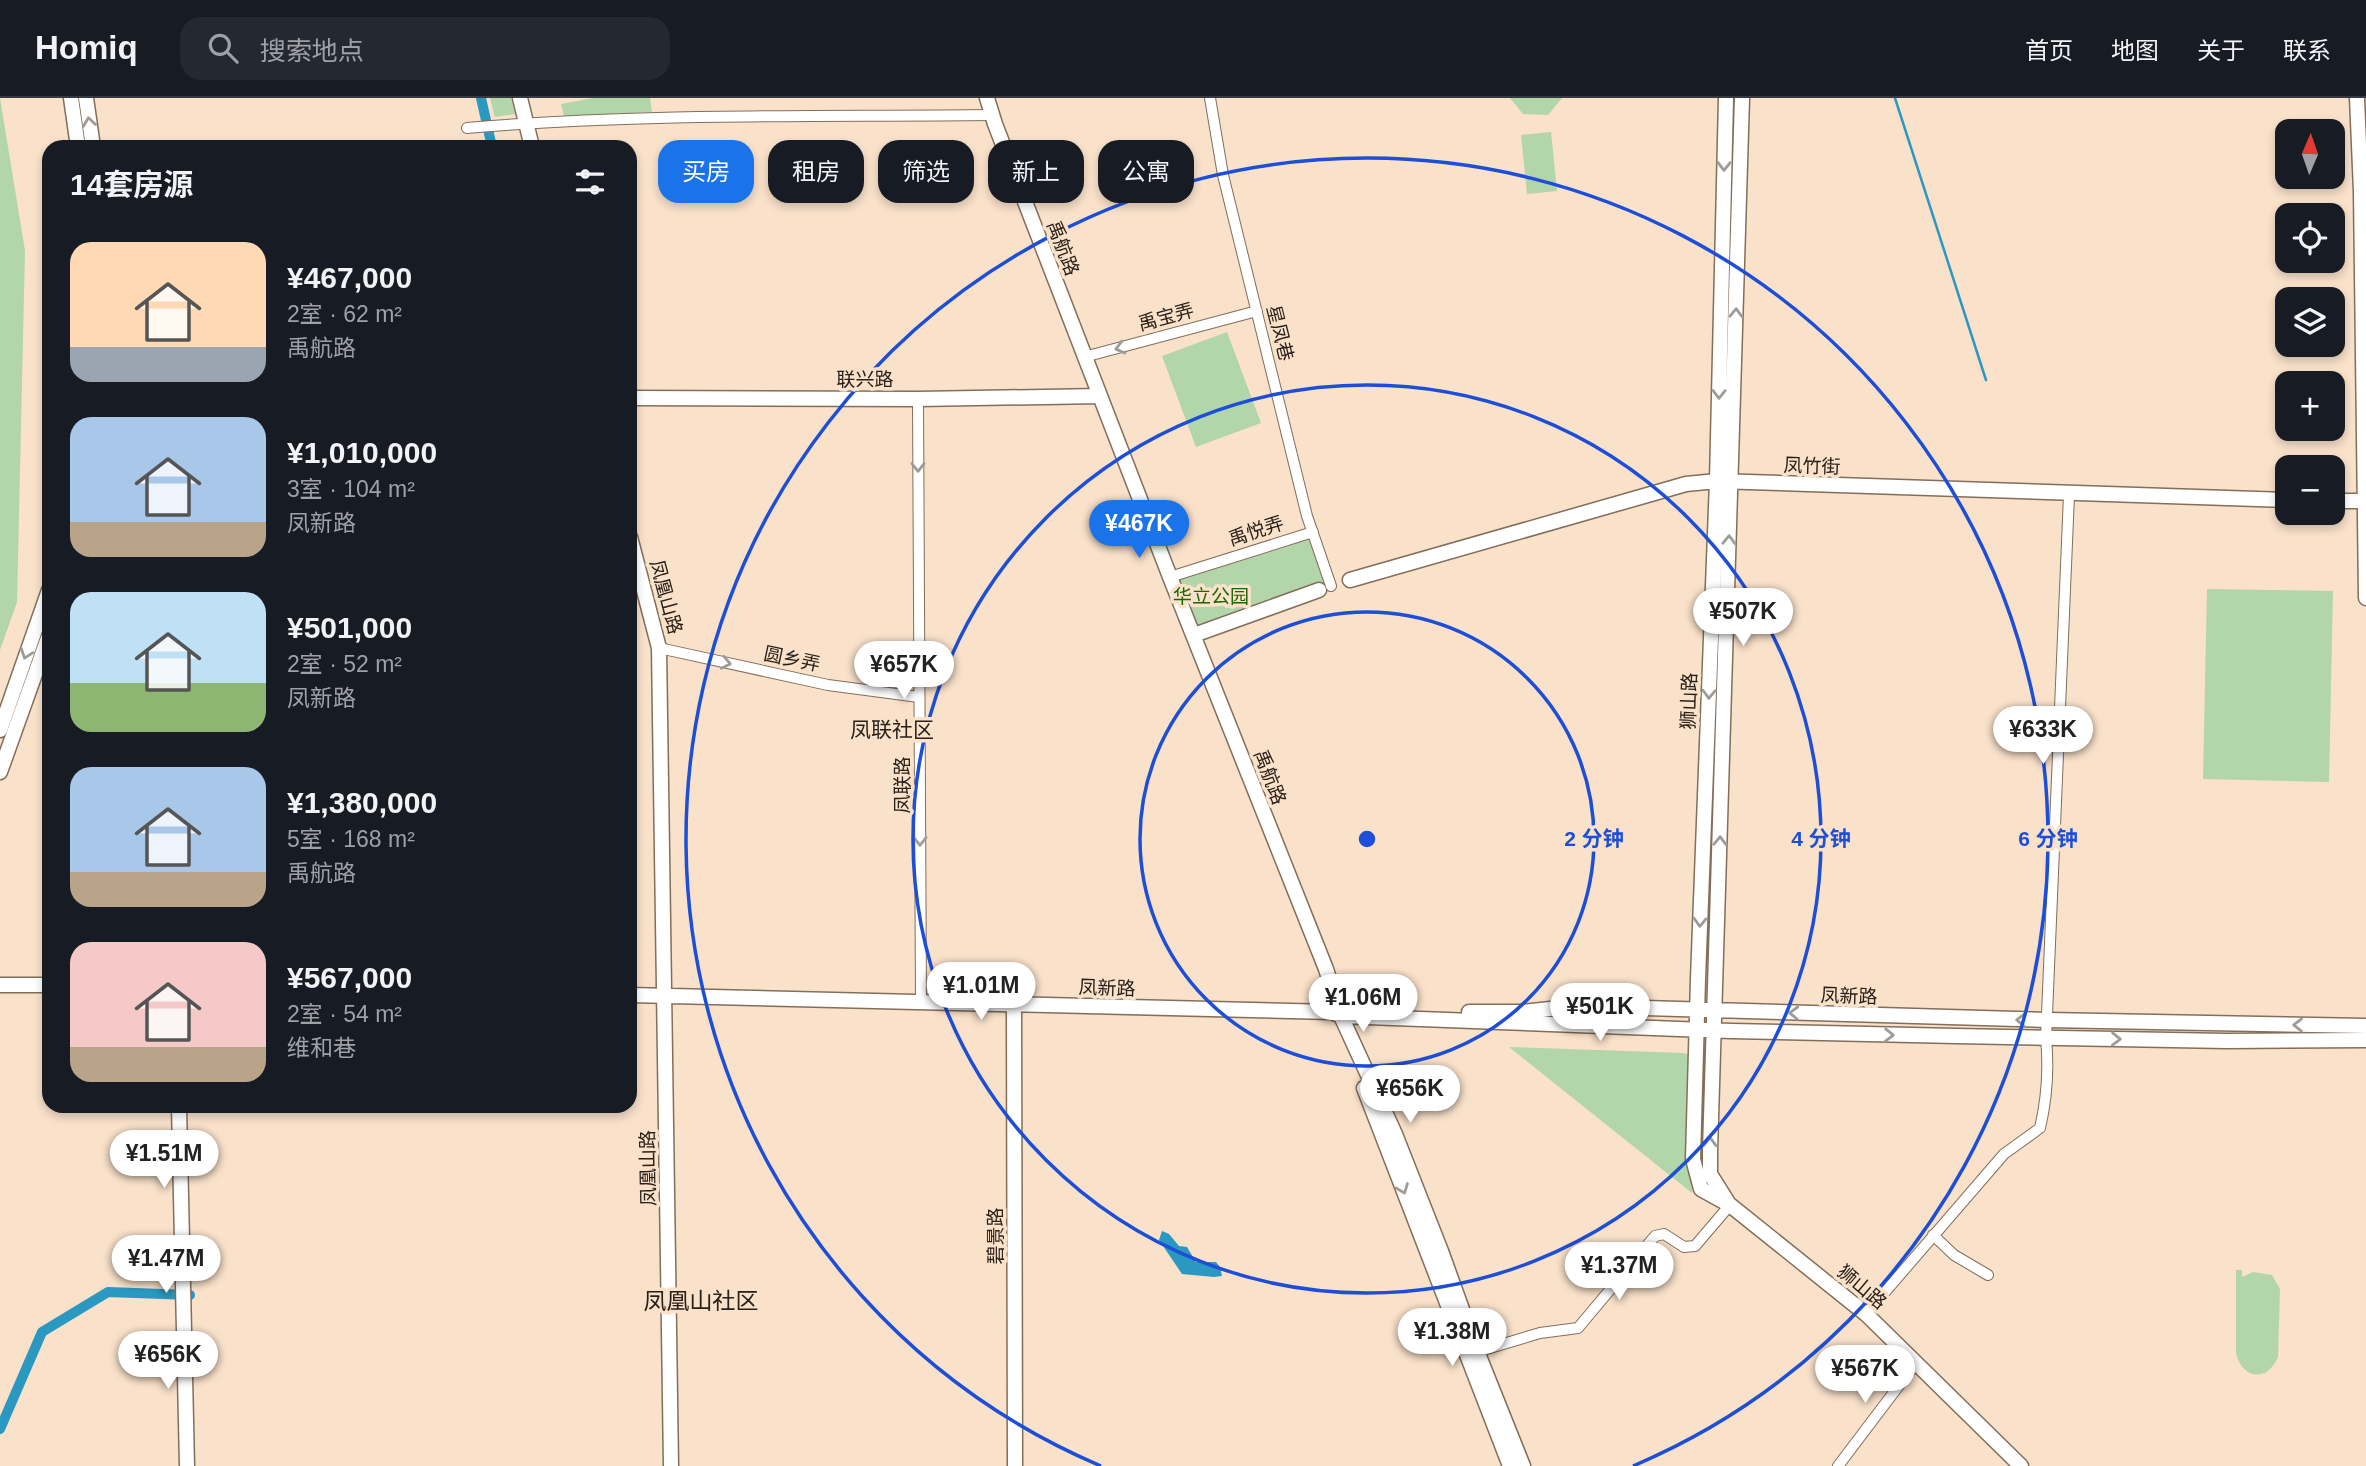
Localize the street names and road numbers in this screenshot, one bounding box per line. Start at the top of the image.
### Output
street label: 禹航路 [1043,218,1083,278]
street label: 禹宝弄 [1136,299,1196,335]
street label: 星凤巷 [1263,303,1297,363]
street label: 联兴路 [836,369,894,390]
street label: 凤竹街 [1783,455,1841,477]
street label: 禹悦弄 [1226,512,1286,550]
street label: 凤凰山路 [646,558,686,636]
street label: 圆乡弄 [762,643,822,675]
street label: 狮山路 [1678,672,1700,730]
street label: 禹航路 [1250,747,1290,807]
street label: 凤联路 [892,756,913,814]
street label: 凤新路 [1078,977,1136,999]
street label: 凤新路 [1820,985,1878,1007]
street label: 凤凰山路 [637,1130,659,1206]
street label: 碧景路 [985,1207,1006,1265]
street label: 狮山路 [1833,1261,1891,1313]

